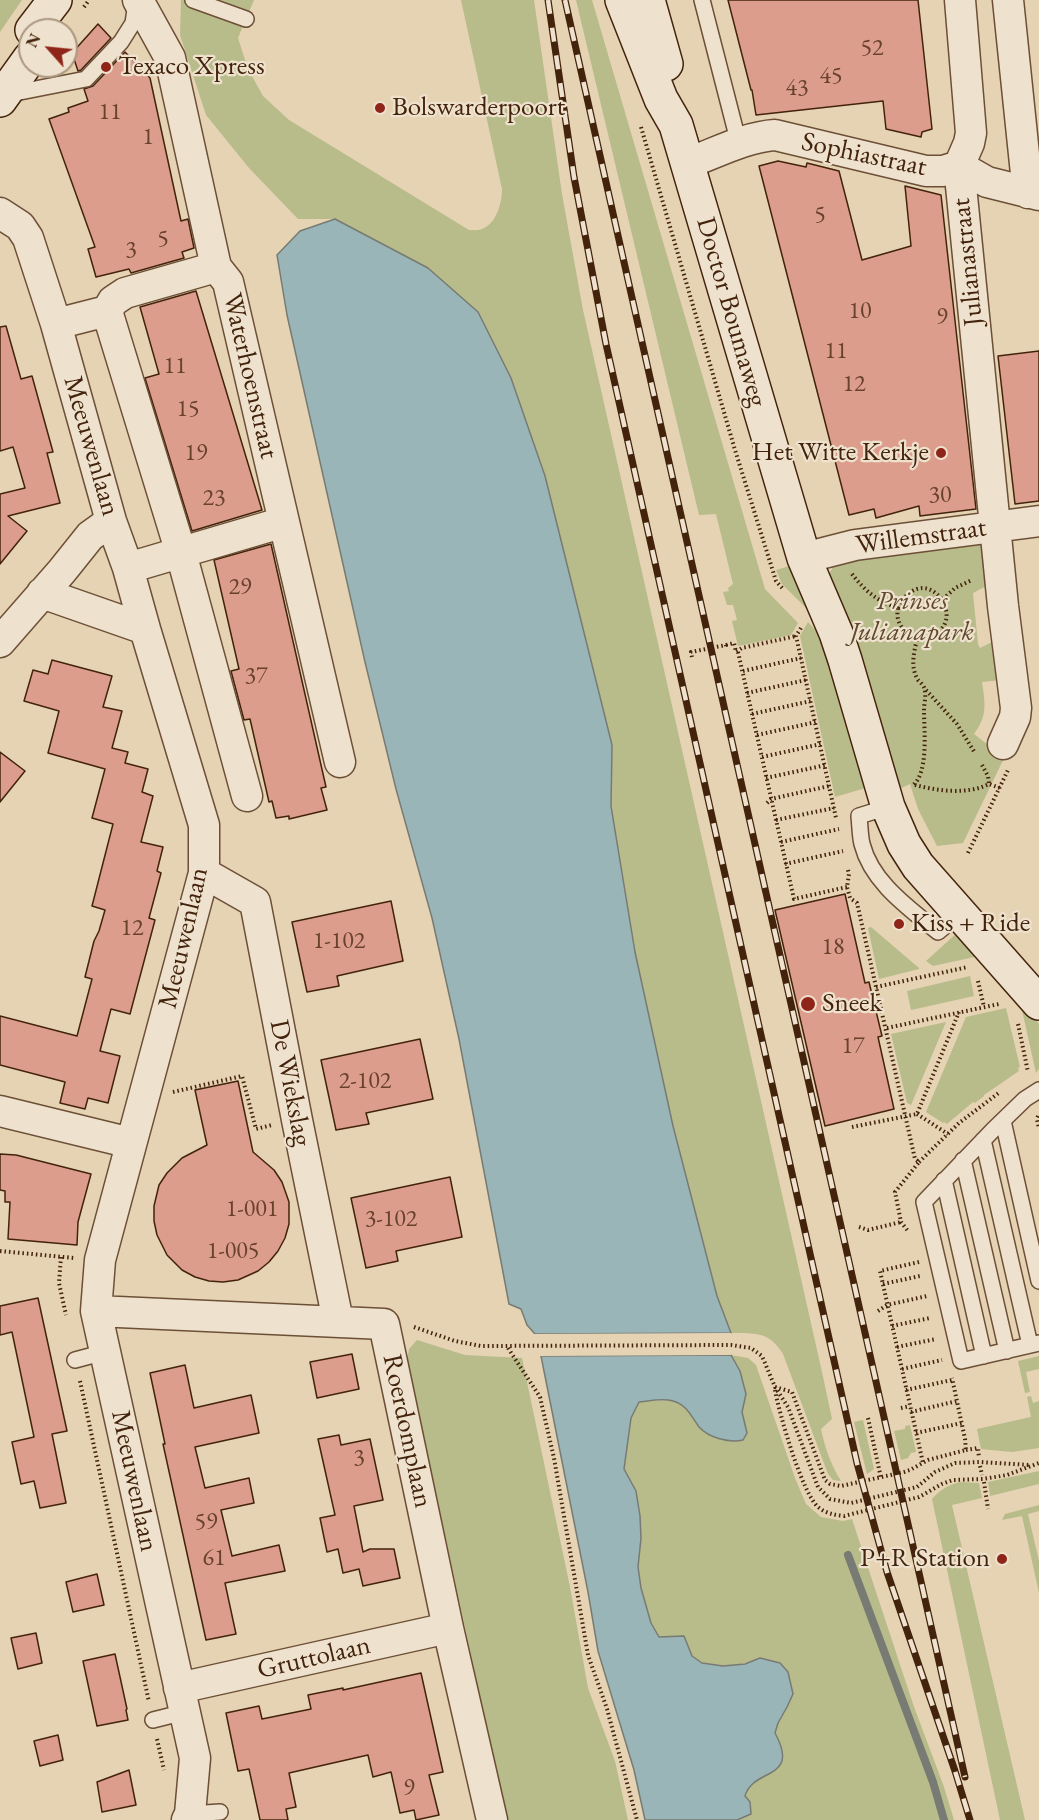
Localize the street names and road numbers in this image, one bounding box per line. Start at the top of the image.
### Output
street label: Sophiastraat [798,126,930,184]
street label: Julianastraat [945,196,991,328]
street label: Doctor Boumaweg [688,213,774,411]
street label: Waterhoenstraat [215,290,285,462]
street label: Meeuwenlaan [56,372,126,520]
street label: Willemstraat [854,512,988,562]
street label: Meeuwenlaan [152,864,216,1012]
street label: De Wiekslag [262,1017,318,1149]
street label: Roerdomplaan [375,1351,439,1511]
street label: Meeuwenlaan [103,1407,165,1555]
street label: Gruttolaan [254,1629,374,1687]

